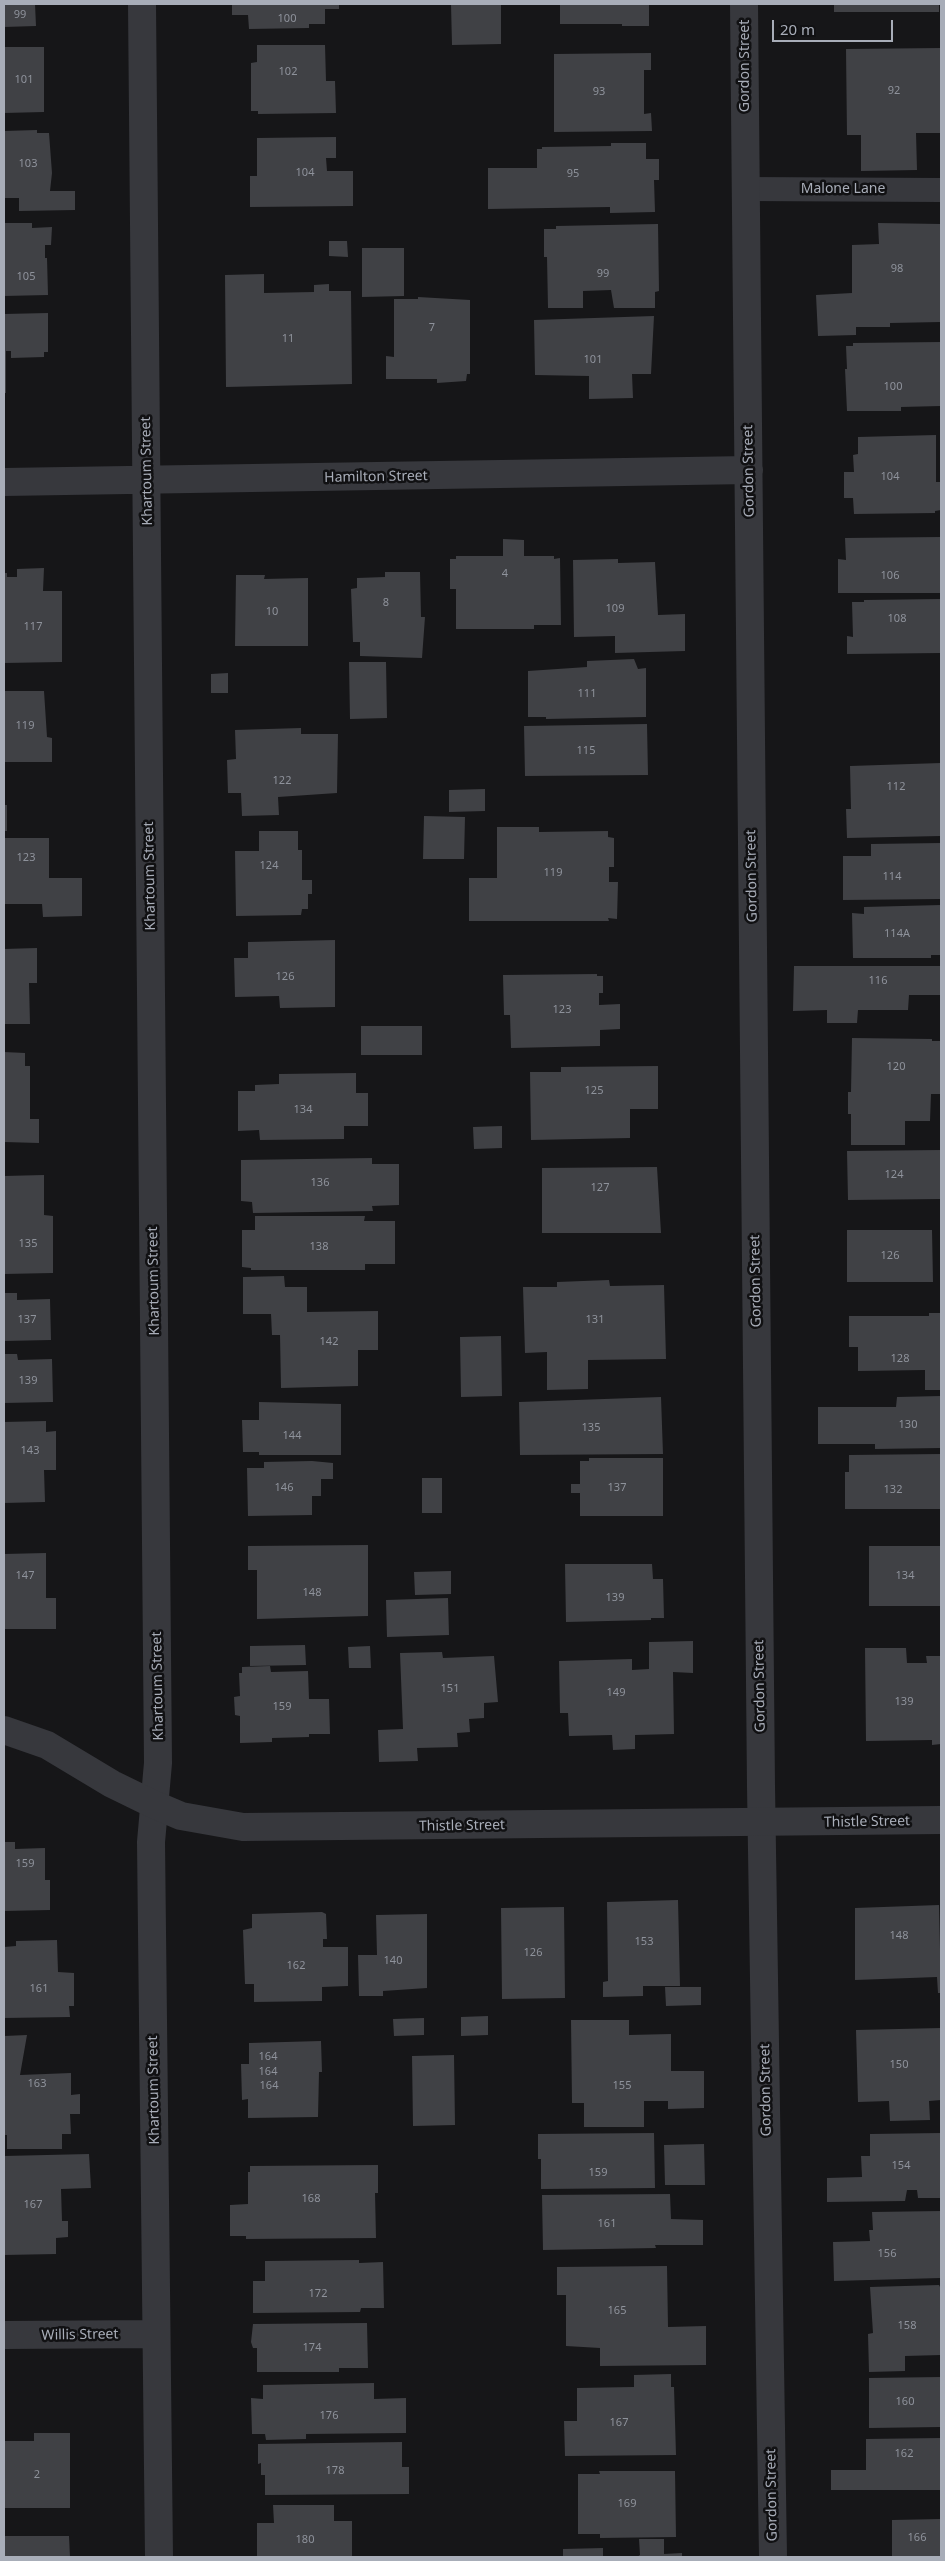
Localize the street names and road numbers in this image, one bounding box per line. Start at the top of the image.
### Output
street label: Gordon Street [737,20,753,112]
street label: Malone Lane [801,181,885,197]
street label: Khartoum Street [138,416,156,526]
street label: Gordon Street [740,425,758,517]
street label: Hamilton Street [324,468,428,486]
street label: Khartoum Street [141,821,159,931]
street label: Gordon Street [743,830,761,922]
street label: Khartoum Street [145,1226,163,1336]
street label: Gordon Street [747,1235,765,1327]
street label: Khartoum Street [149,1631,167,1741]
street label: Gordon Street [751,1640,769,1732]
street label: Thistle Street [824,1813,910,1831]
street label: Thistle Street [419,1817,505,1835]
street label: Khartoum Street [145,2035,163,2145]
street label: Gordon Street [757,2044,775,2136]
street label: Willis Street [41,2326,119,2344]
street label: Gordon Street [763,2449,781,2541]

